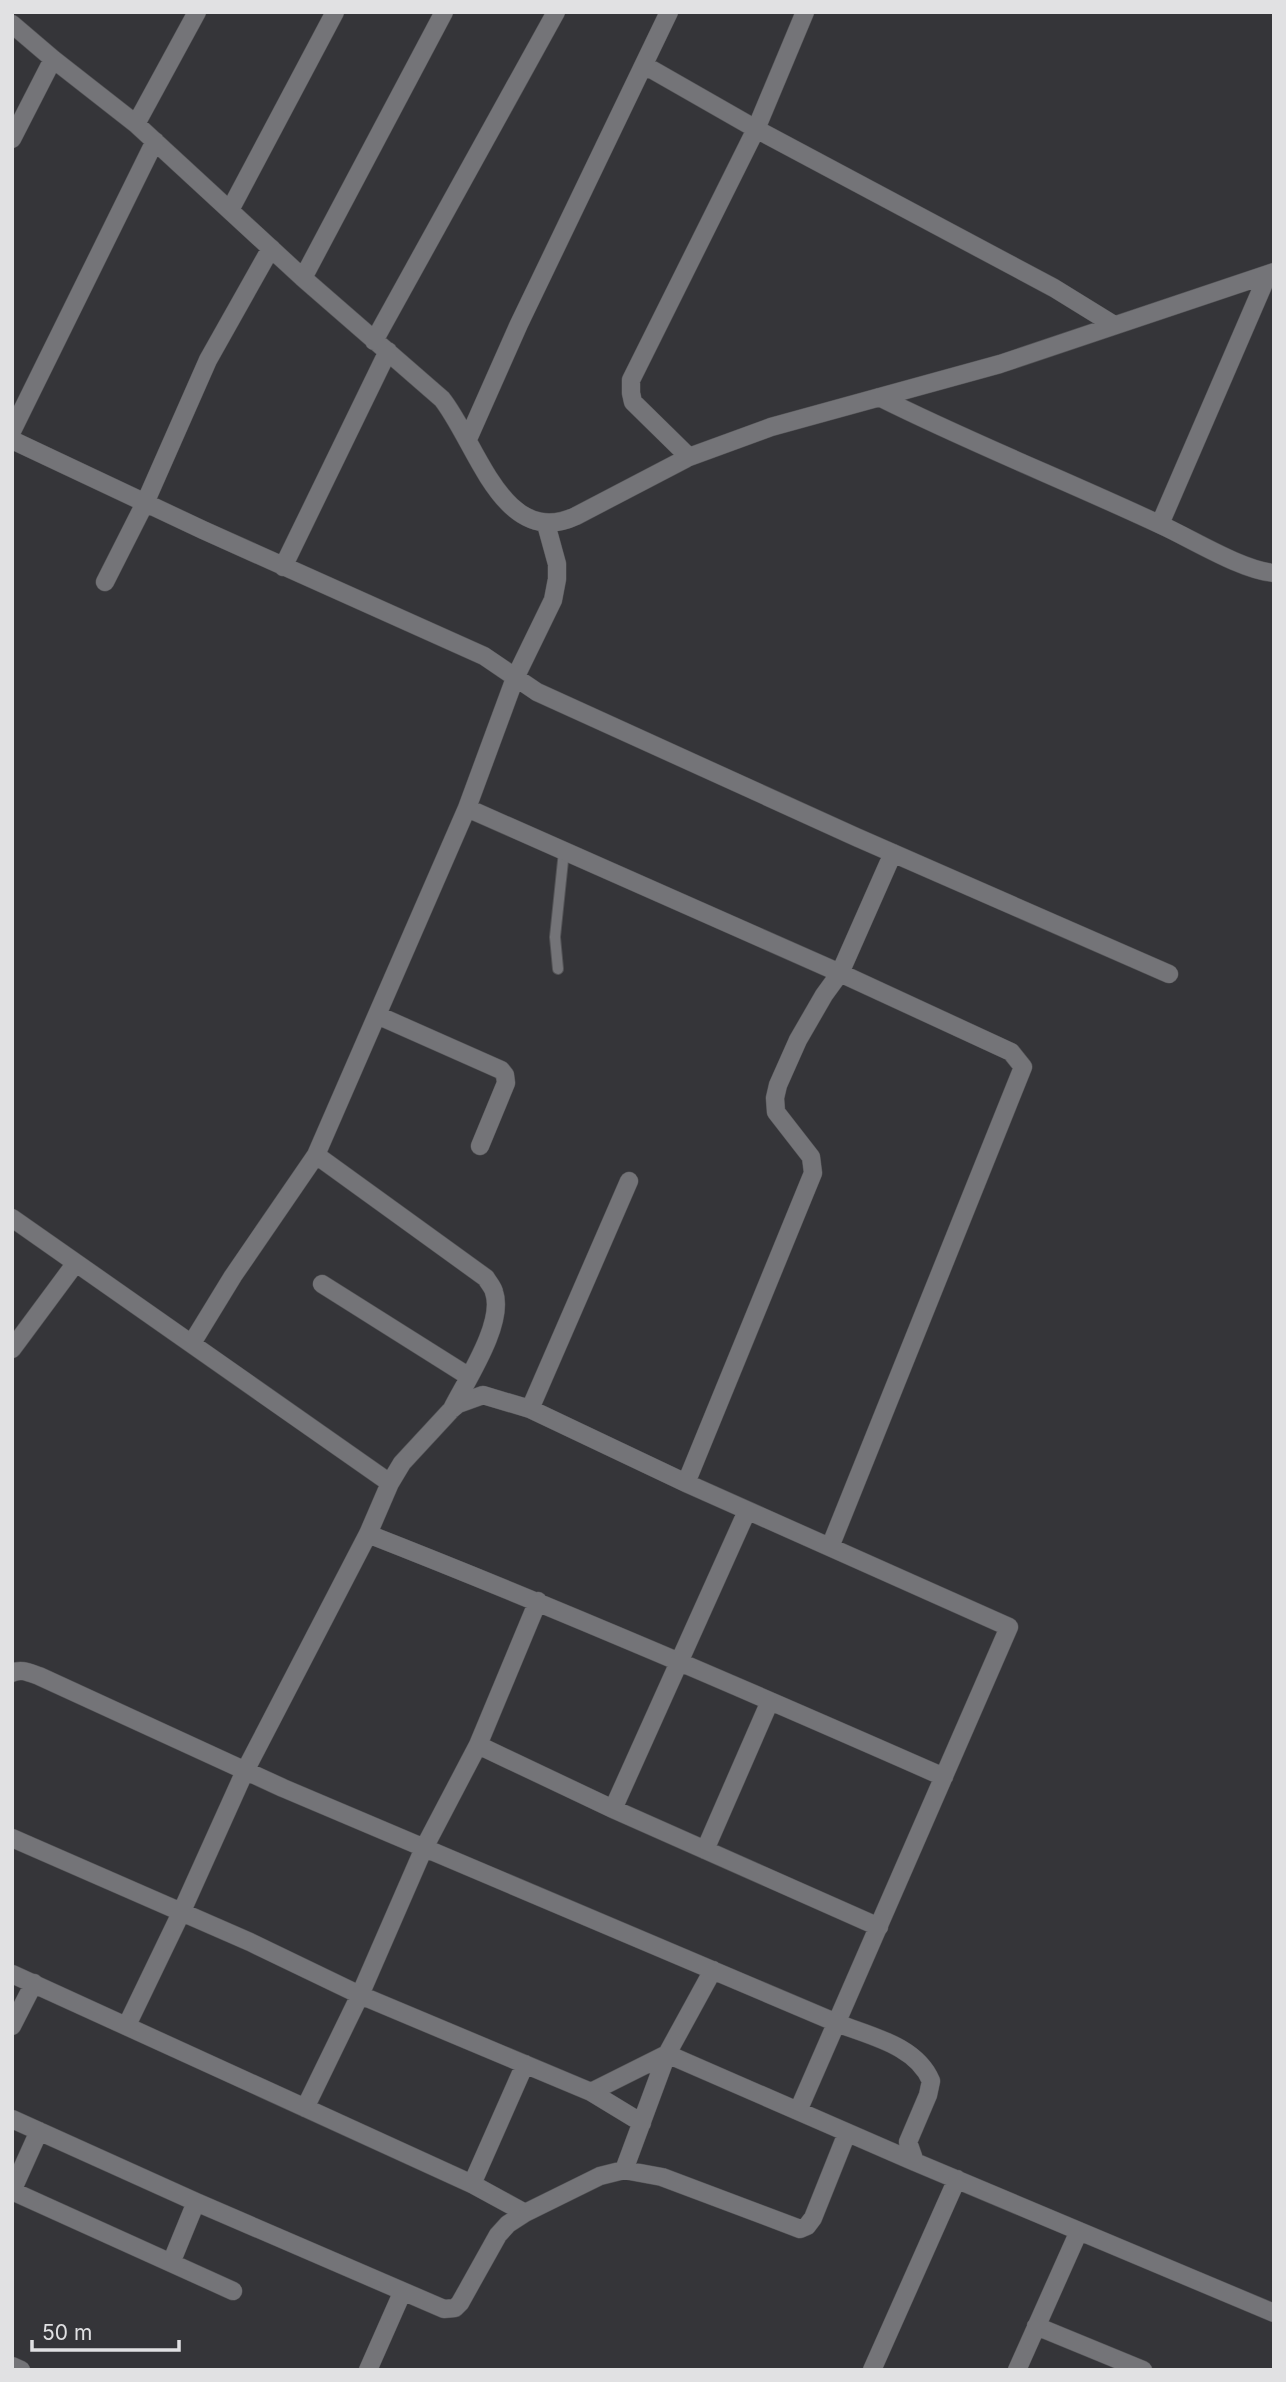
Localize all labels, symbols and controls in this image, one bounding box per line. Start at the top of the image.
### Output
scale bar [32,2308,178,2352]
text: 50 m [42,2320,92,2345]

